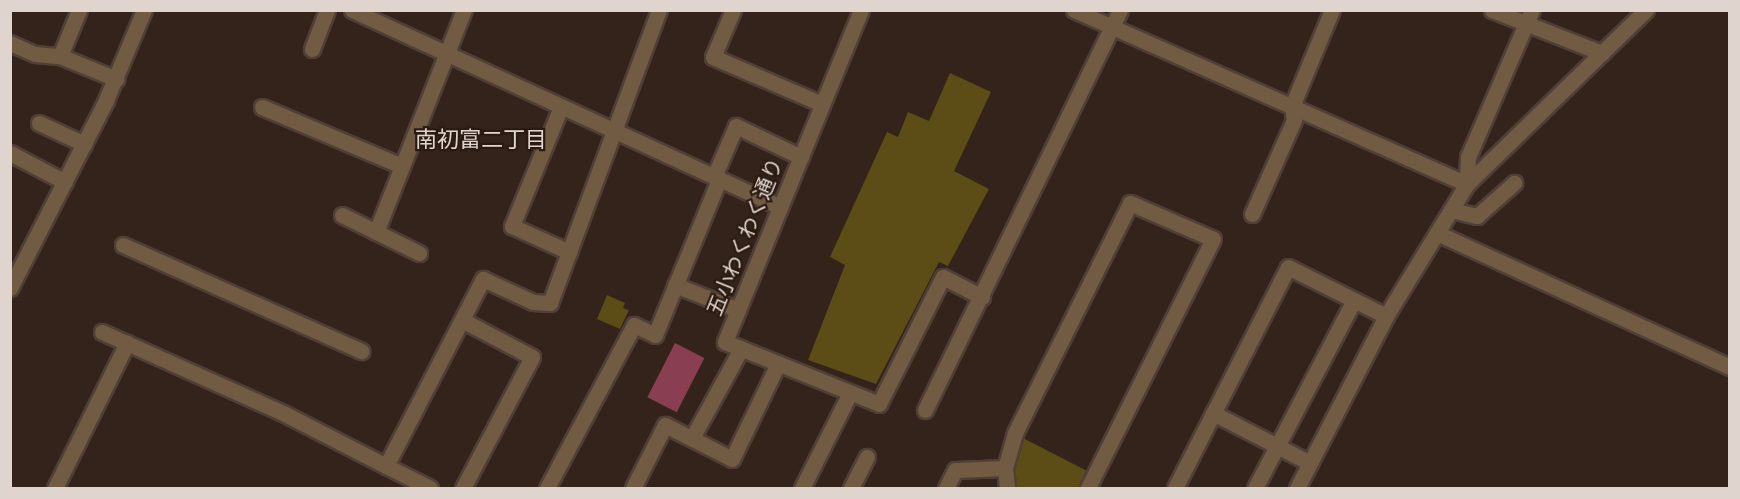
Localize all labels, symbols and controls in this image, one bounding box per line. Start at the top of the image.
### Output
district label: 南初富二丁目 [415,127,547,153]
street label: 五小わくわく通り [702,154,788,320]

